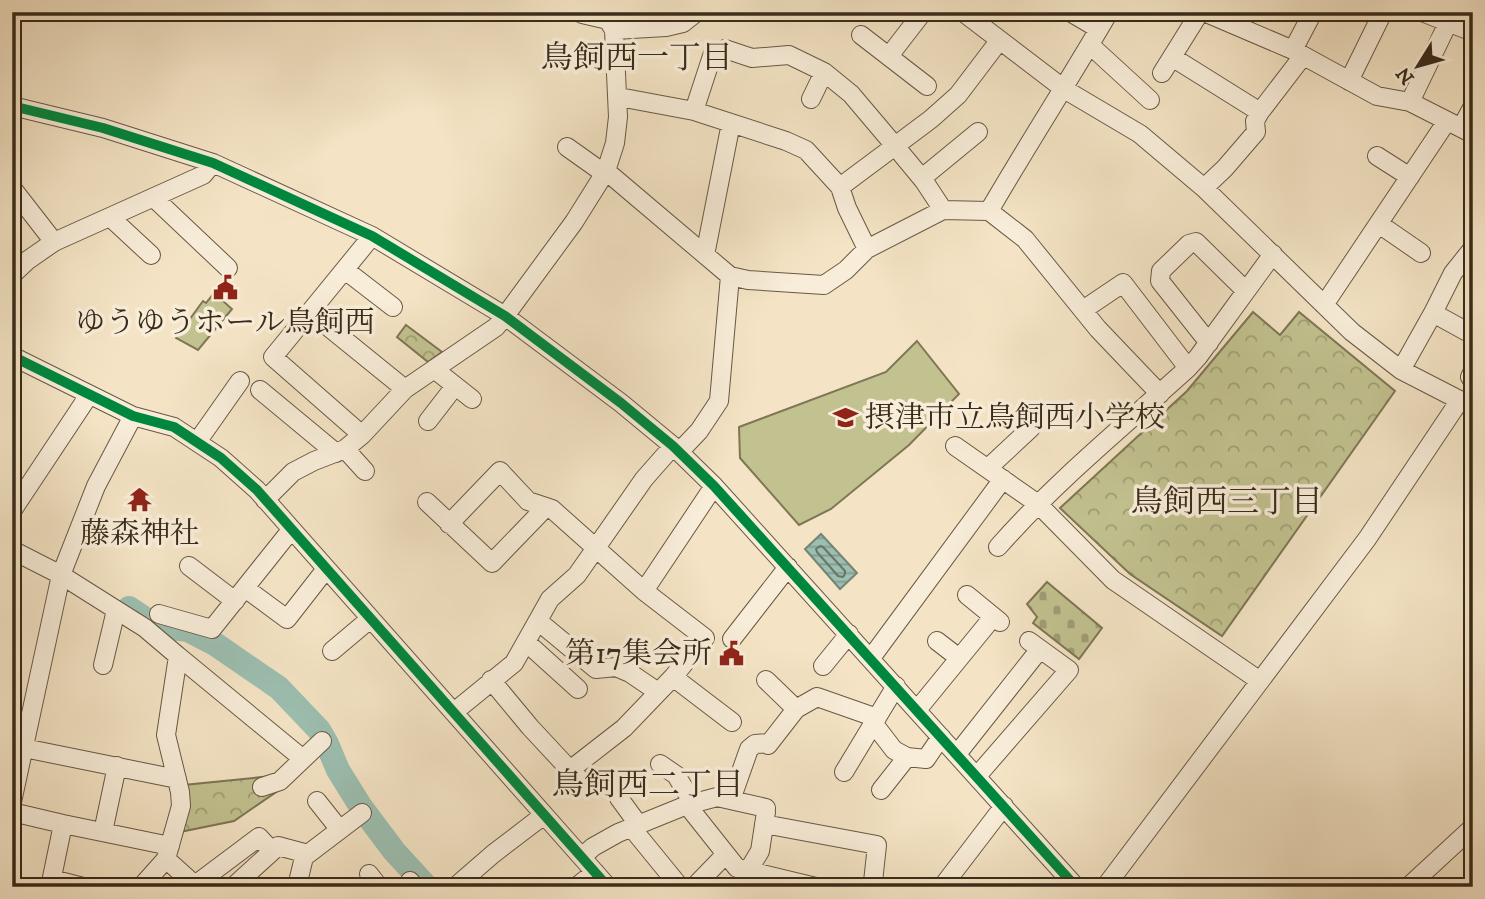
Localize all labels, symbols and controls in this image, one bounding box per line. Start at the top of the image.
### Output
north arrow [1384,32,1454,102]
district label: 鳥飼西一丁目 [541,39,733,79]
text: N [1392,62,1420,88]
public building icon: ゆうゆうホール鳥飼西 [211,274,239,302]
place label: ゆうゆうホール鳥飼西 [75,305,375,342]
place label: 摂津市立鳥飼西小学校 [865,400,1165,437]
school or university icon: 摂津市立鳥飼西小学校 [831,404,859,432]
district label: 鳥飼西三丁目 [1131,483,1323,523]
temple icon: 藤森神社 [126,485,154,513]
place label: 藤森神社 [80,516,200,553]
place label: 第17集会所 [565,636,712,673]
public building icon: 第17集会所 [718,640,746,668]
district label: 鳥飼西二丁目 [552,766,744,806]

